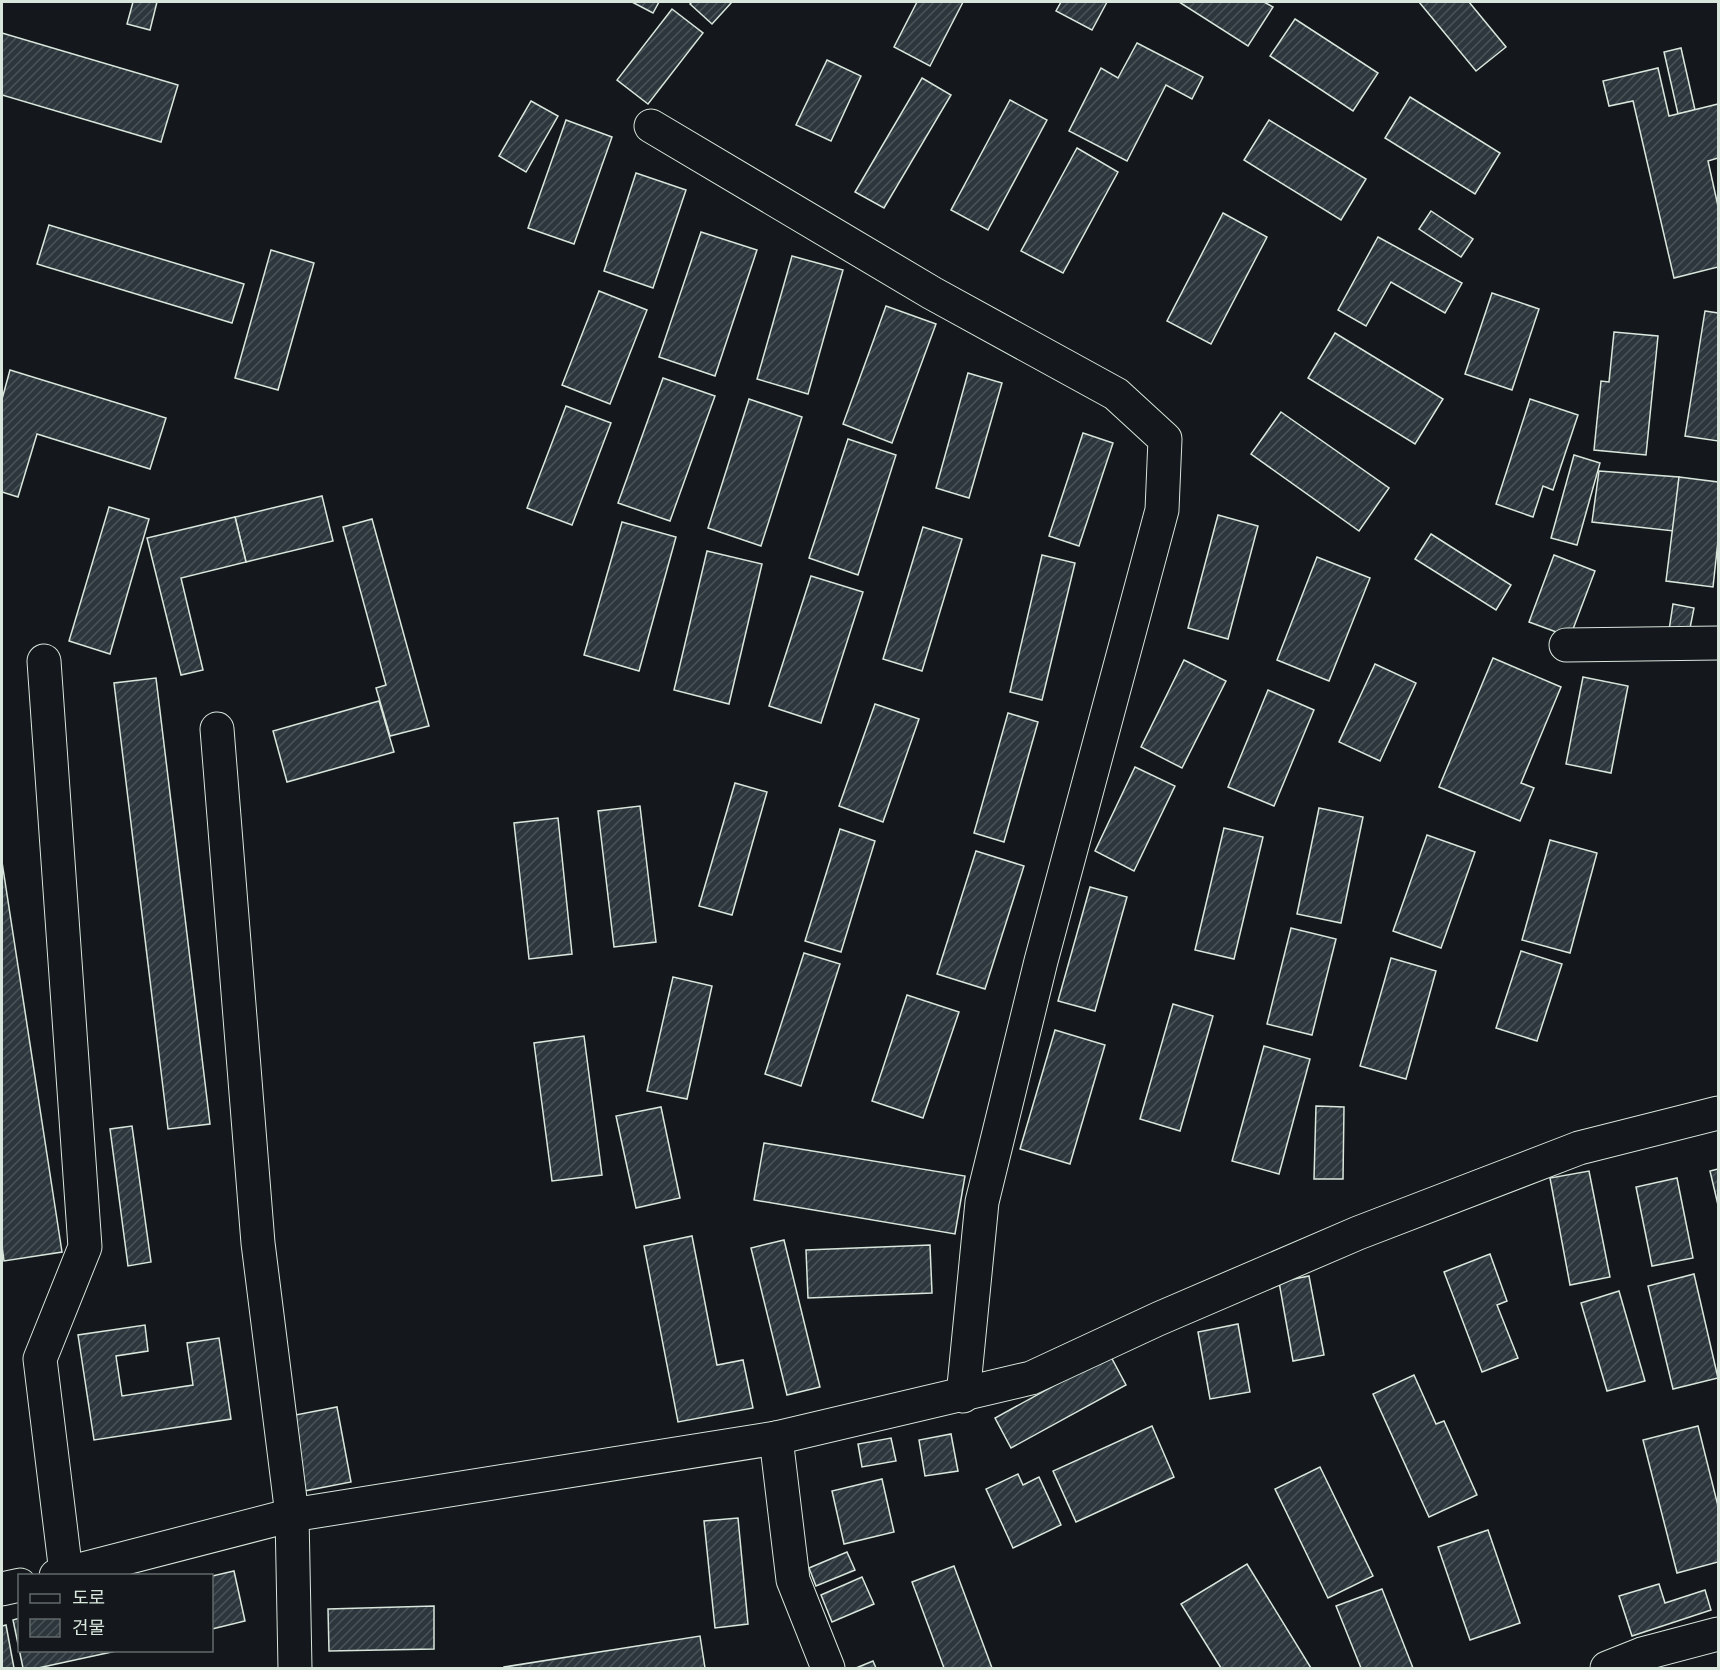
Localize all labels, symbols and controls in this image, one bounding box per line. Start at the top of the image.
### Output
legend [18,1574,213,1652]
text: 도로 [72,1587,105,1609]
text: 건물 [72,1617,105,1639]

